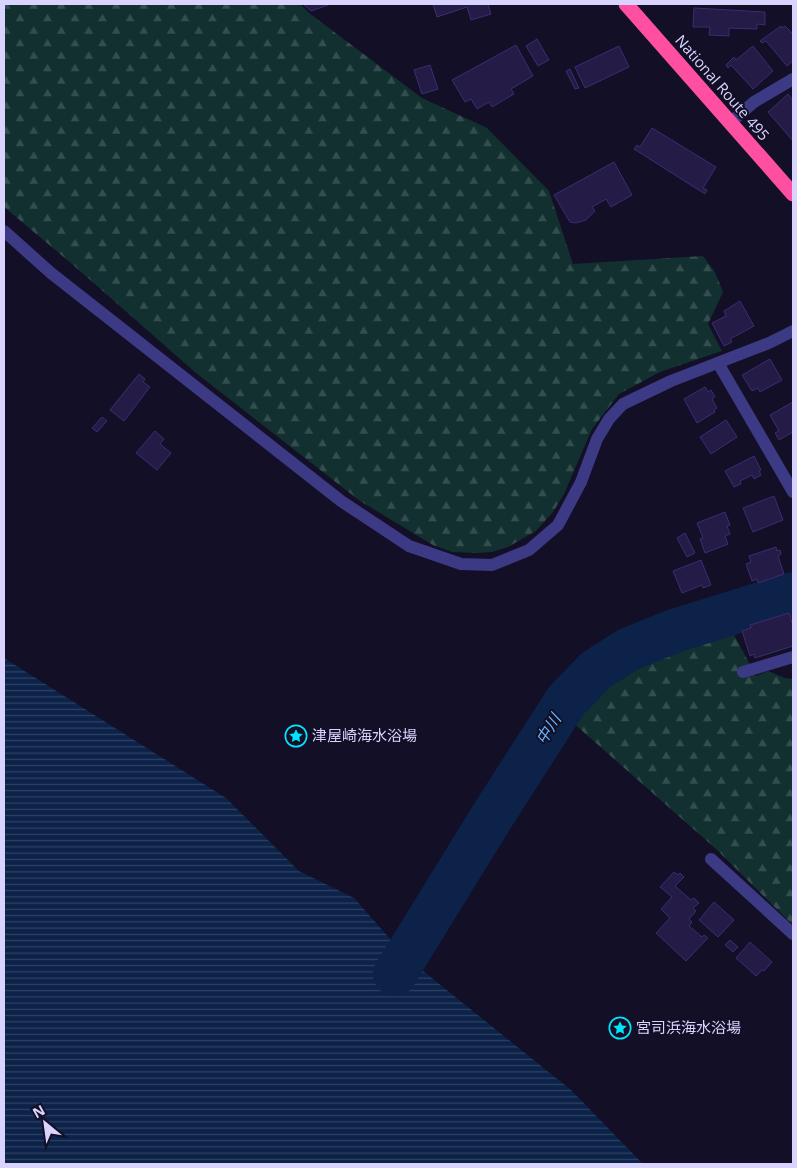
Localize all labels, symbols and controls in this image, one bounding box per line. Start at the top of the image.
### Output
street label: National Route 495 [671,30,774,144]
water label: 中川 [530,708,567,748]
place icon: 津屋崎海水浴場 [284,724,308,748]
place label: 津屋崎海水浴場 [312,725,417,745]
place icon: 宮司浜海水浴場 [608,1016,632,1040]
place label: 宮司浜海水浴場 [636,1017,741,1037]
north arrow [20,1098,70,1148]
text: N [29,1100,48,1122]

